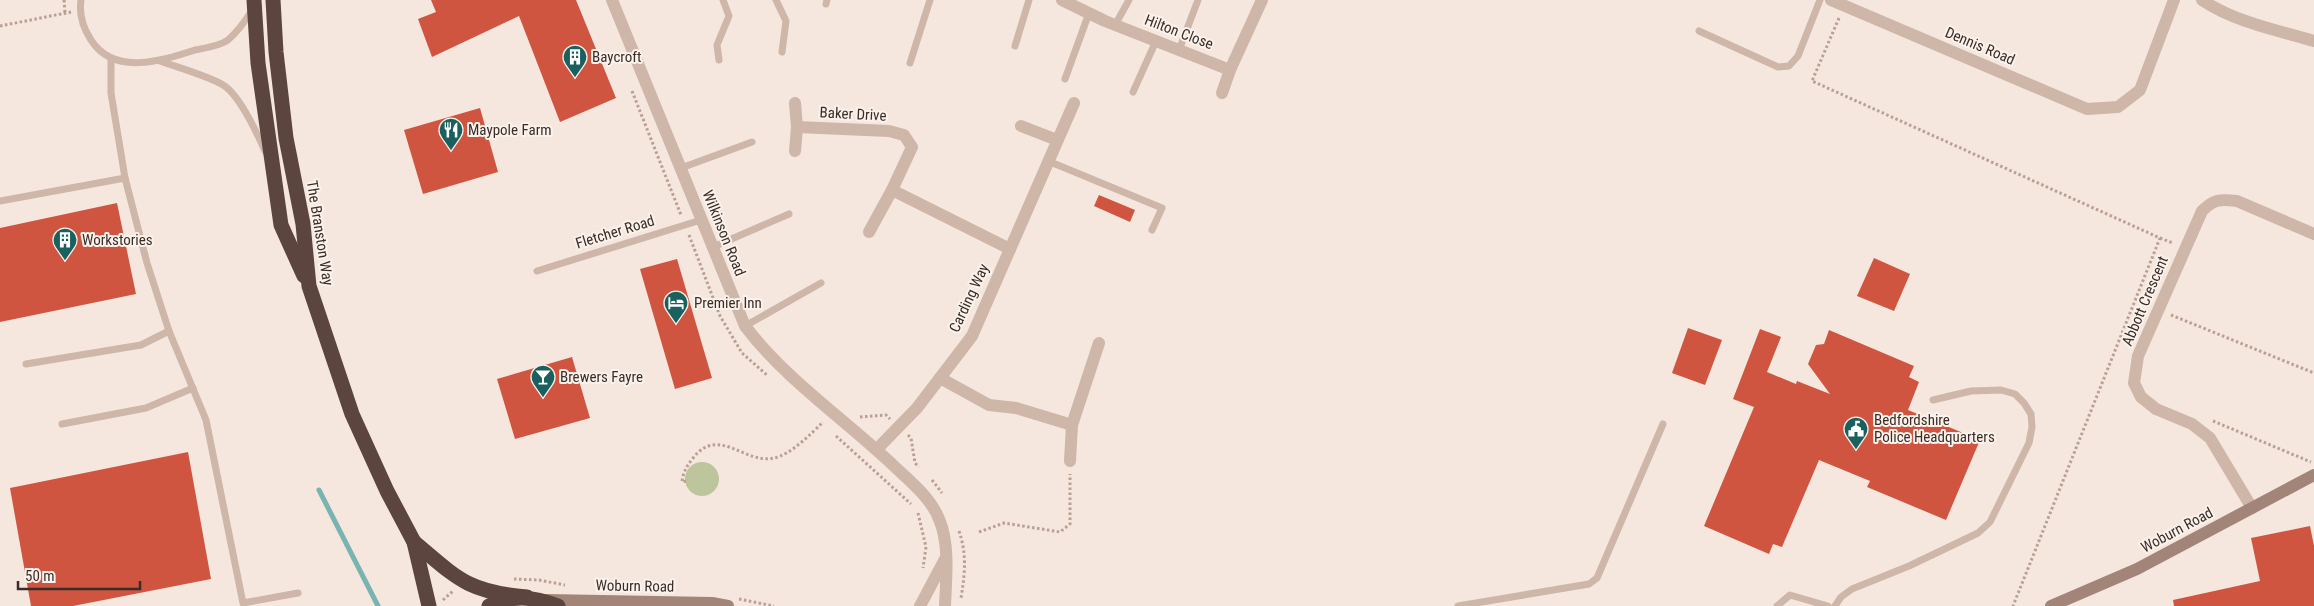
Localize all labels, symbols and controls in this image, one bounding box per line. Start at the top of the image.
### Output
street label: Hilton Close [1142,11,1216,53]
street label: Dennis Road [1942,23,2018,69]
building icon: Baycroft [562,44,588,78]
place label: Baycroft [592,48,641,66]
street label: Baker Drive [819,103,887,125]
restaurant icon: Maypole Farm [438,117,464,151]
place label: Maypole Farm [468,121,552,139]
street label: The Branston Way [303,179,337,287]
street label: Wilkinson Road [699,187,749,279]
street label: Fletcher Road [573,211,657,253]
building icon: Workstories [52,227,78,261]
place label: Workstories [82,231,153,249]
street label: Abbott Crescent [2118,253,2172,349]
street label: Carding Way [945,261,993,335]
hotel icon: Premier Inn [663,290,689,324]
place label: Premier Inn [694,294,762,312]
bar icon: Brewers Fayre [530,364,556,398]
place label: Brewers Fayre [560,368,643,386]
place label: Bedfordshire Police Headquarters [1874,411,1995,446]
public building icon: Bedfordshire Police Headquarters [1843,416,1869,450]
street label: Woburn Road [2138,504,2216,556]
scale bar [18,558,140,590]
text: 50 m [25,567,55,585]
street label: Woburn Road [595,576,675,596]

